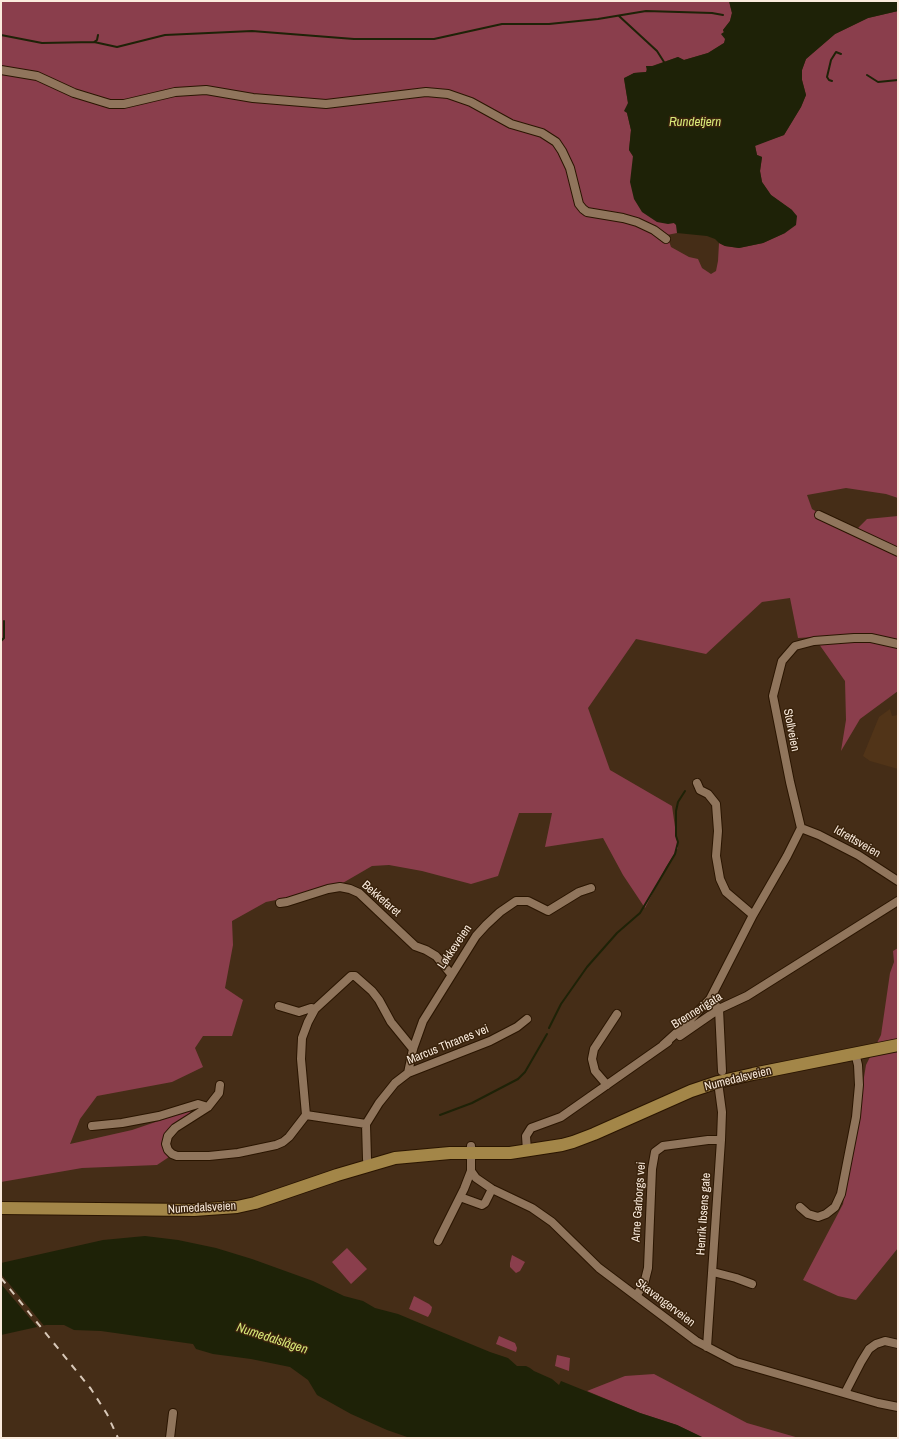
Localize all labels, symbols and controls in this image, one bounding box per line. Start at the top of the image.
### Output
water label: Rundetjern [669,115,721,131]
street label: Stollveien [780,707,802,753]
street label: Idrettsveien [831,823,883,861]
street label: Bekkefaret [359,878,403,920]
street label: Løkkeveien [435,922,475,972]
street label: Brennerigata [669,990,725,1032]
street label: Marcus Thranes vei [405,1022,491,1068]
street label: Numedalsveien [703,1064,773,1094]
street label: Arne Garborgs vei [629,1161,649,1243]
street label: Henrik Ibsens gate [694,1172,714,1256]
street label: Numedalsveien [167,1199,237,1217]
street label: Skavangerveien [632,1276,698,1330]
water label: Numedalslågen [234,1320,310,1358]

